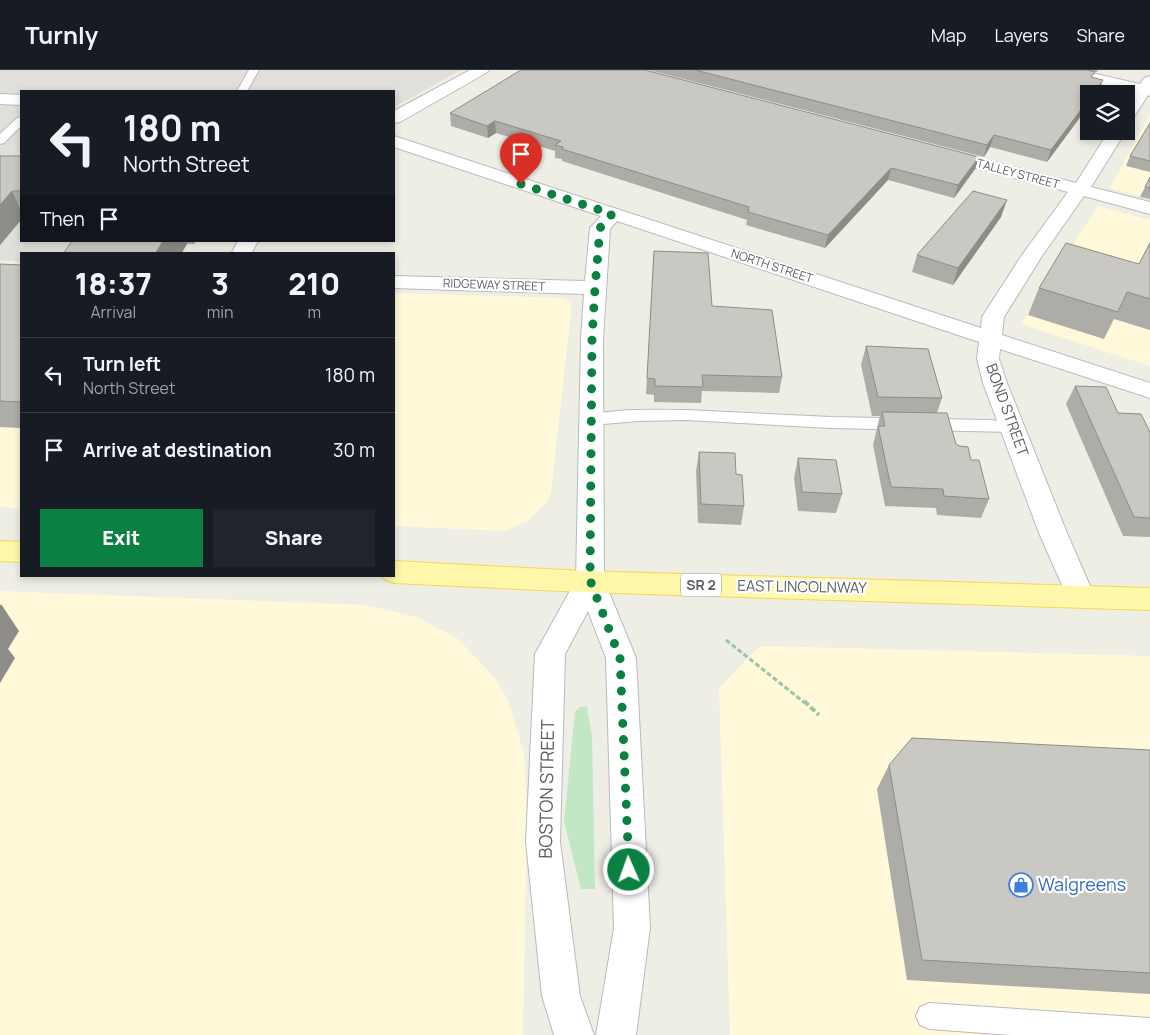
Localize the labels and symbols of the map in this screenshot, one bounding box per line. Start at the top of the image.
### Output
pin [500,133,542,184]
street label: TALLEY STREET [975,154,1062,193]
street label: NORTH STREET [729,244,816,287]
street label: RIDGEWAY STREET [442,274,546,295]
street label: BOND STREET [981,361,1034,459]
road number: SR 2 [681,574,721,596]
street label: EAST LINCOLNWAY [737,575,868,598]
street label: BOSTON STREET [533,719,559,859]
position arrow [602,843,654,895]
shop icon: Walgreens [1008,872,1034,898]
place label: Walgreens [1038,872,1126,896]

